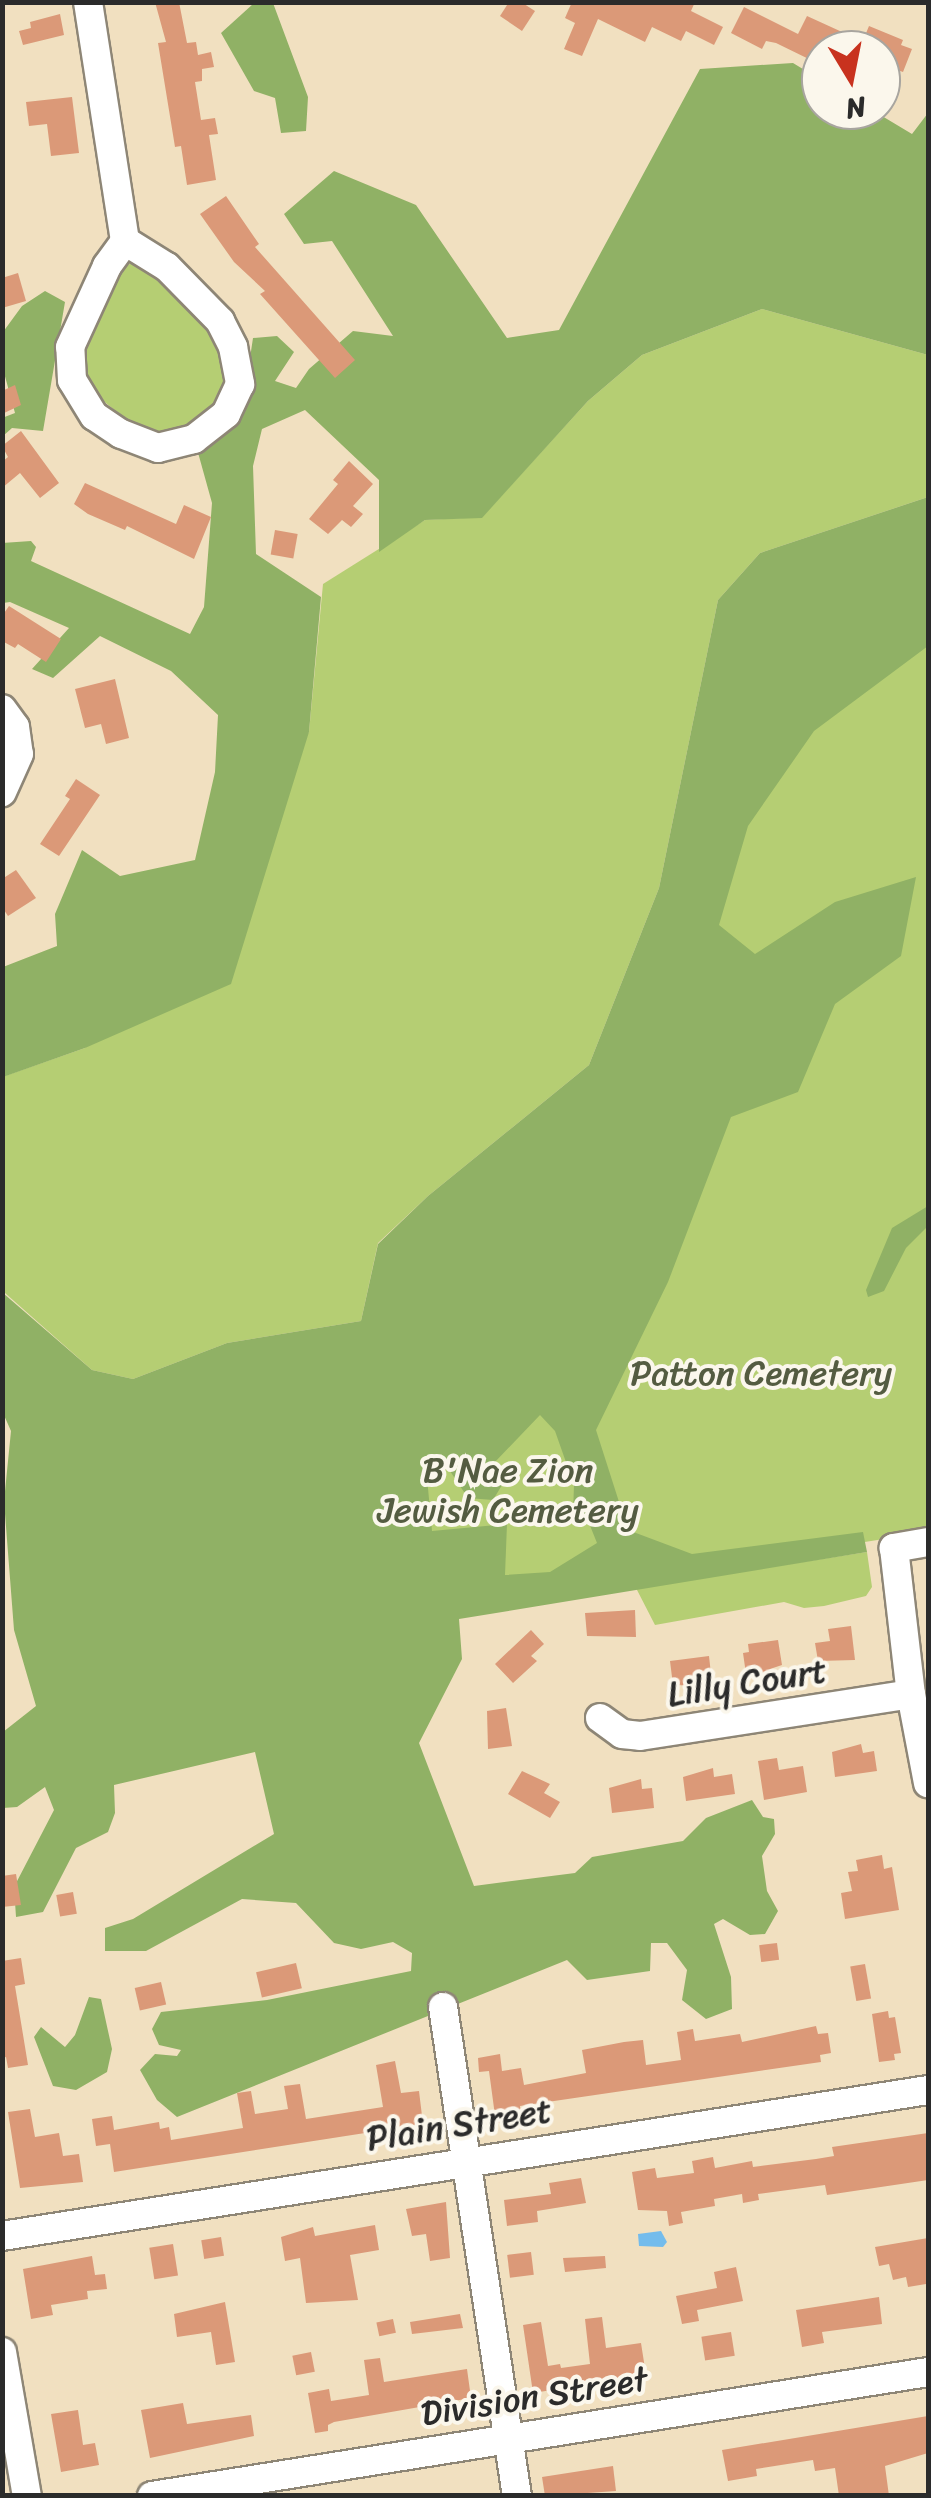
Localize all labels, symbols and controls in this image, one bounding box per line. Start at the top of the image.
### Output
north arrow [801,30,901,130]
text: N [842,82,870,134]
park label: Patton Cemetery [630,1352,892,1394]
park label: B'Nae Zion Jewish Cemetery [377,1449,639,1531]
street label: Lilly Court [664,1649,830,1715]
street label: Plain Street [363,2089,555,2159]
street label: Division Street [417,2357,651,2435]

